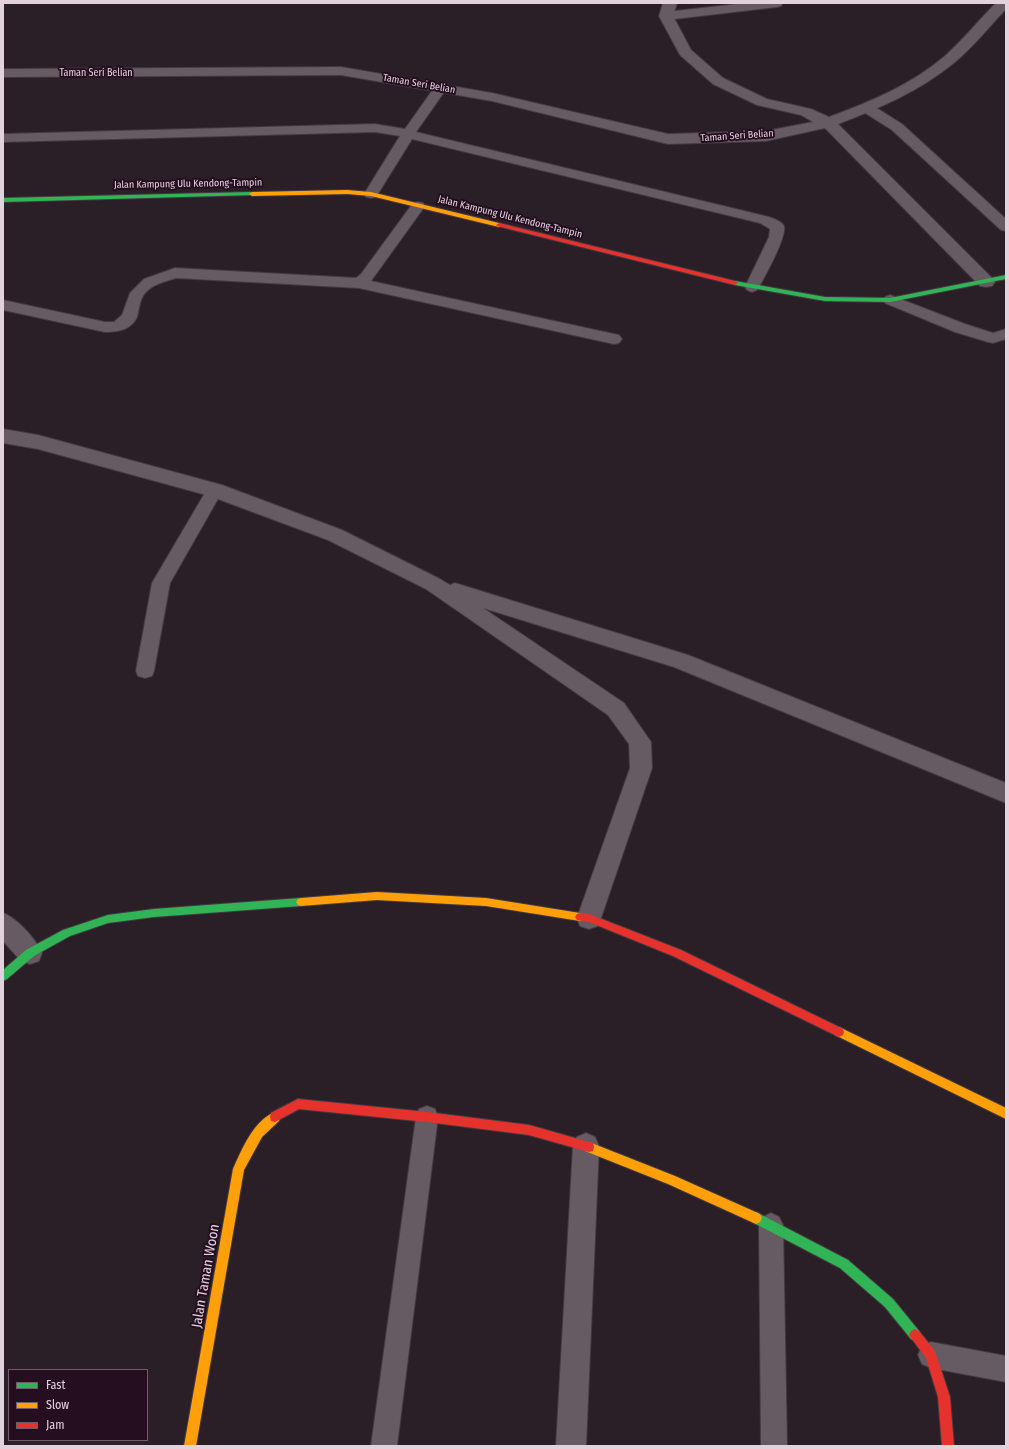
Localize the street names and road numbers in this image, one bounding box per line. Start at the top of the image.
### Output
street label: Taman Seri Belian [59,67,133,79]
street label: Taman Seri Belian [382,72,456,96]
street label: Taman Seri Belian [700,127,774,145]
street label: Jalan Kampung Ulu Kendong-Tampin [114,177,262,191]
street label: Jalan Kampung Ulu Kendong-Tampin [437,193,583,241]
street label: Jalan Taman Woon [189,1223,223,1329]

